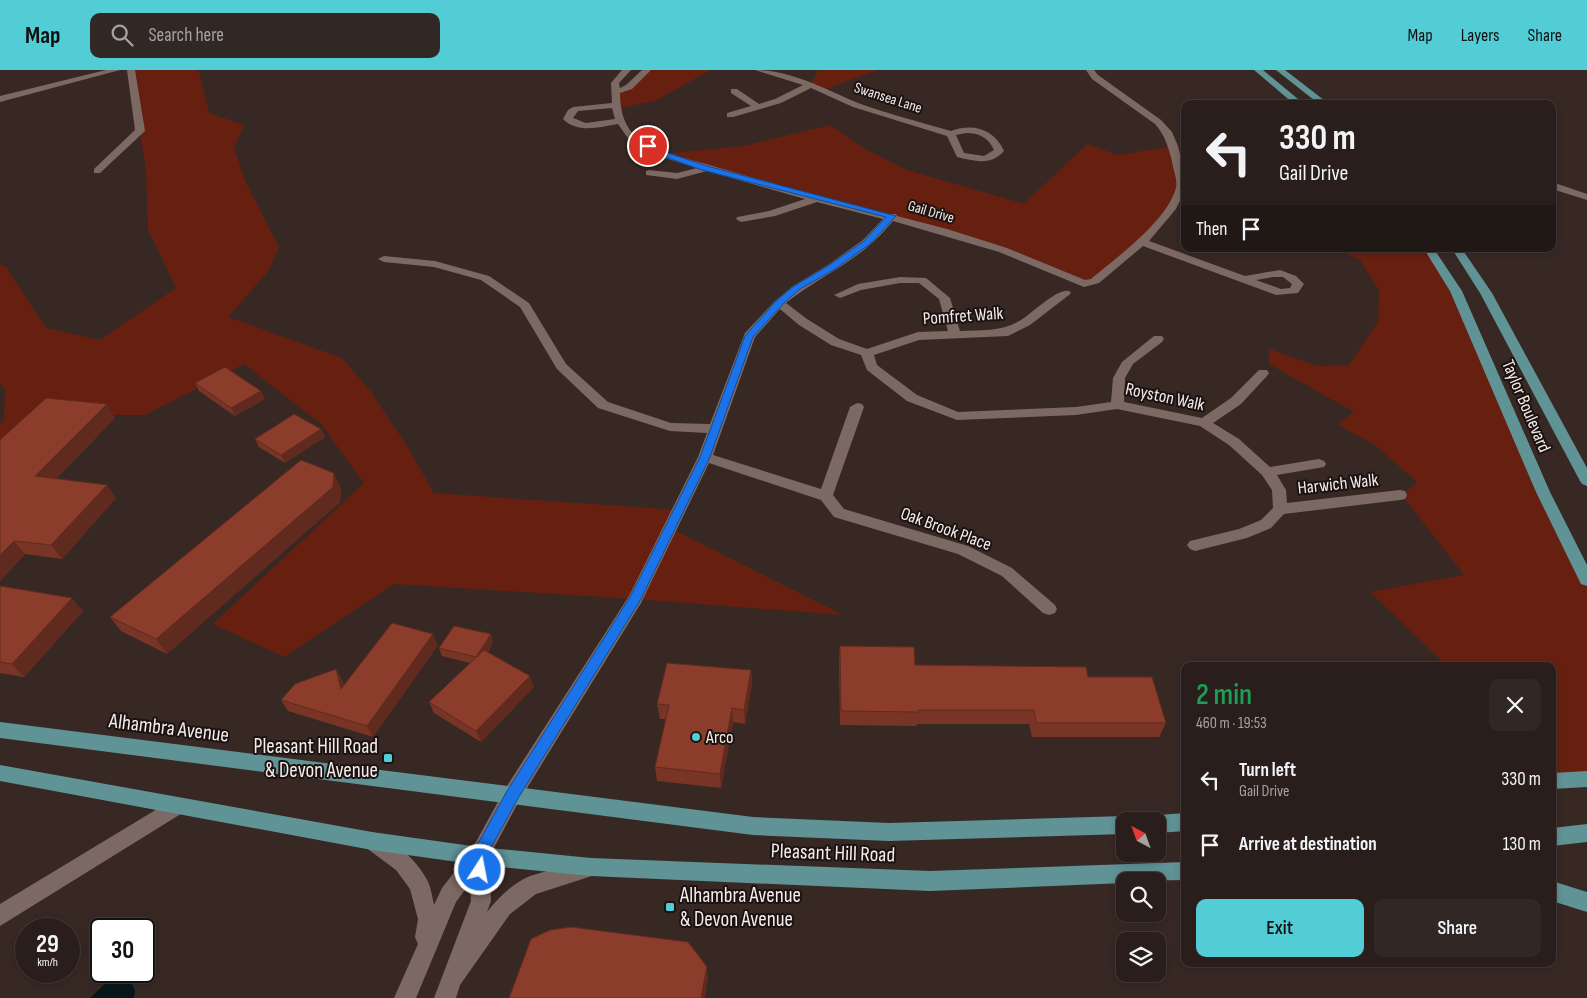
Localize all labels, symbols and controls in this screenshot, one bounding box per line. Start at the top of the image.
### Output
search box [90,13,440,58]
text: Map [25,21,60,50]
icon: search [108,21,136,49]
text: Search here [148,24,224,47]
text: Map [1408,25,1433,46]
text: Layers [1461,25,1500,46]
text: Share [1528,25,1562,46]
street label: Swansea Lane [852,78,924,118]
text: 330 m [1279,117,1356,160]
icon: left [1196,120,1261,185]
pin [627,125,669,167]
icon: arrive [634,132,662,160]
text: Gail Drive [1279,160,1348,187]
street label: Gail Drive [906,196,956,228]
icon: arrive [1237,215,1265,243]
text: Then [1196,218,1227,241]
street label: Pomfret Walk [922,303,1004,329]
street label: Taylor Boulevard [1497,357,1555,455]
street label: Royston Walk [1123,378,1207,416]
street label: Harwich Walk [1297,469,1380,499]
street label: Oak Brook Place [898,503,994,555]
text: 2 min [1196,677,1252,713]
button: close [1489,679,1541,731]
street label: Alhambra Avenue [106,708,231,748]
text: 460 m · 19:53 [1196,714,1267,733]
place label: Arco [705,727,734,748]
marker: Arco [690,731,702,743]
place label: Pleasant Hill Road & Devon Avenue [254,734,378,783]
marker: Pleasant Hill Road & Devon Avenue [382,752,394,764]
text: Turn left [1239,759,1296,782]
icon: left [1196,766,1224,794]
text: 330 m [1501,768,1541,791]
text: Gail Drive [1239,782,1290,801]
north arrow [1116,812,1166,862]
map controls [1116,812,1166,982]
icon: arrive [1196,831,1224,859]
text: Arrive at destination [1239,833,1377,856]
text: 130 m [1503,833,1541,856]
street label: Pleasant Hill Road [770,838,896,868]
position arrow [453,843,505,895]
button: search [1116,872,1166,922]
place label: Alhambra Avenue & Devon Avenue [679,883,801,932]
button: Exit [1196,899,1364,957]
button: Share [1374,899,1541,957]
marker: Alhambra Avenue & Devon Avenue [664,901,676,913]
speed limit sign: 30 [90,918,155,983]
text: 29 [36,929,59,960]
button: layers [1116,932,1166,982]
text: km/h [37,955,58,970]

